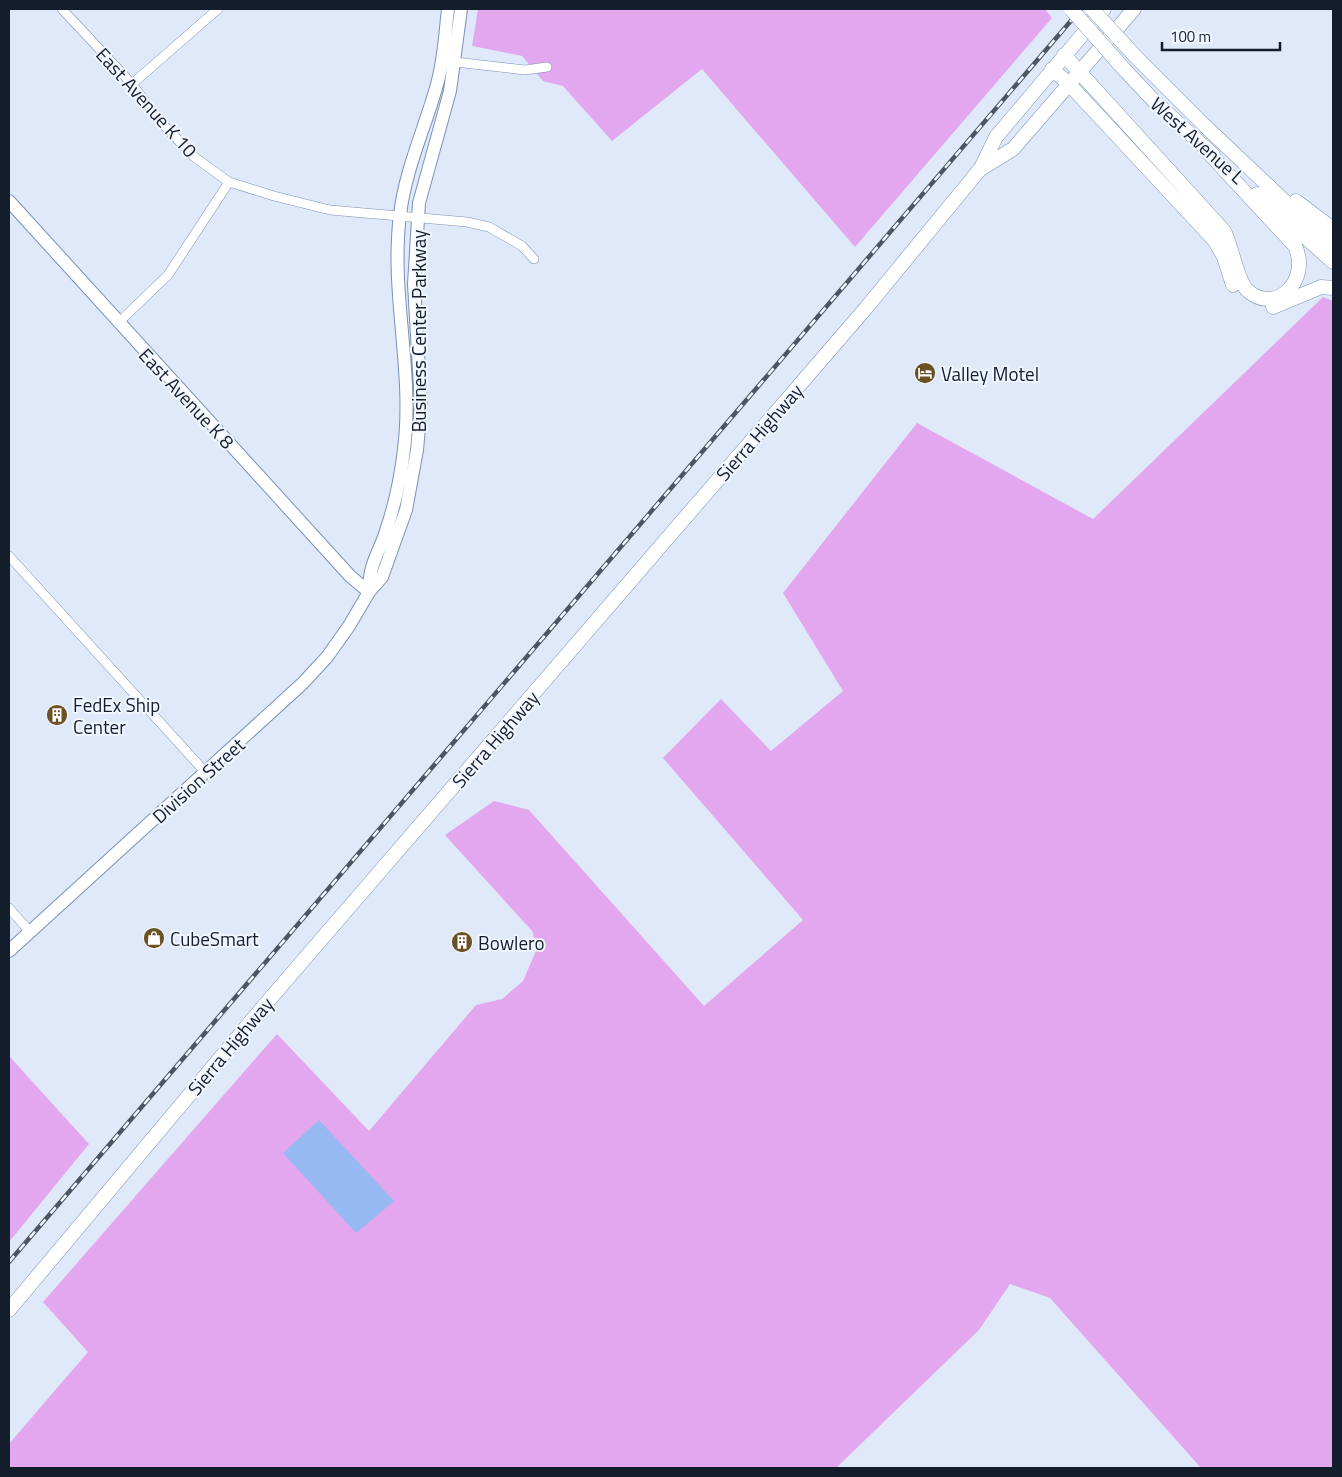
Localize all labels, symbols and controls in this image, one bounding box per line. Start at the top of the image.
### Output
scale bar [1162,20,1280,52]
text: 100 m [1170,25,1211,48]
street label: East Avenue K 10 [90,40,204,164]
street label: West Avenue L [1144,90,1252,190]
street label: Business Center Parkway [404,230,433,432]
street label: East Avenue K 8 [132,341,242,455]
place label: Valley Motel [941,359,1039,388]
hotel icon: Valley Motel [913,361,937,385]
street label: Sierra Highway [708,377,810,487]
street label: Sierra Highway [444,684,546,794]
place label: FedEx Ship Center [73,690,160,741]
building icon: FedEx Ship Center [45,703,69,727]
street label: Division Street [145,730,251,830]
place label: CubeSmart [170,924,259,953]
shop icon: CubeSmart [142,926,166,950]
place label: Bowlero [478,928,545,957]
building icon: Bowlero [450,930,474,954]
street label: Sierra Highway [180,990,280,1102]

